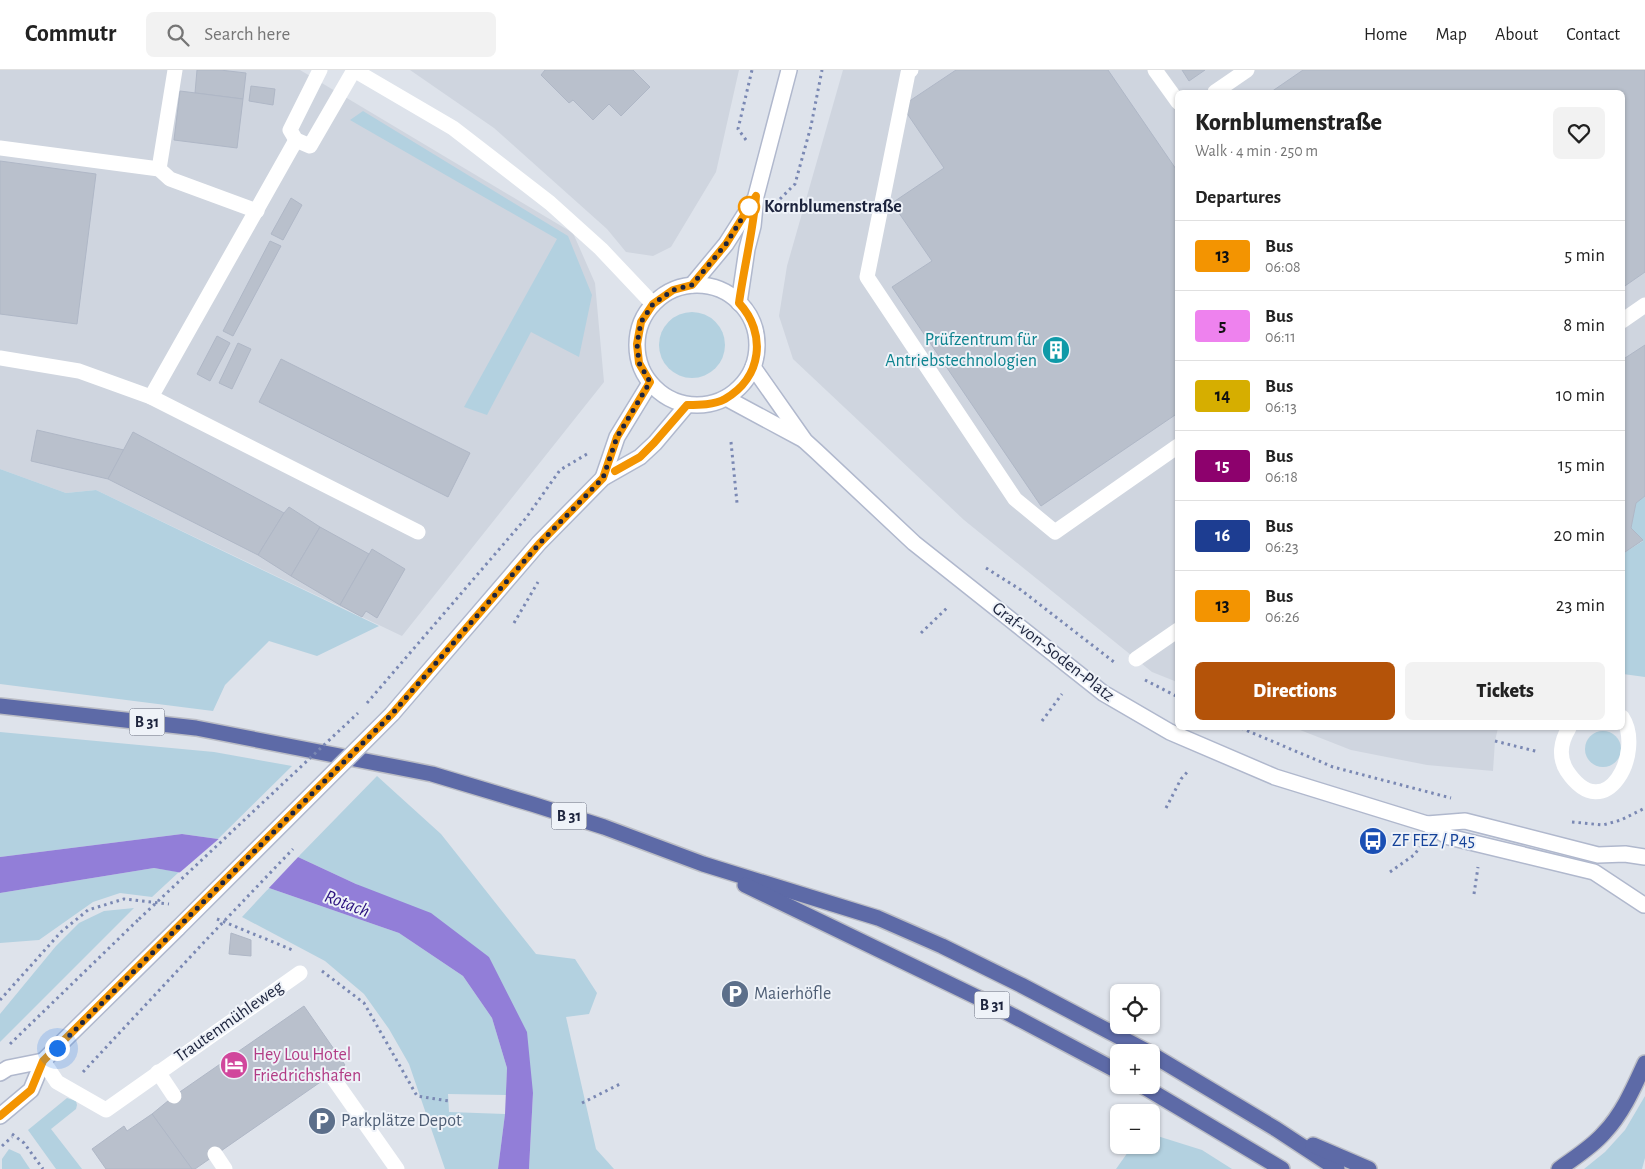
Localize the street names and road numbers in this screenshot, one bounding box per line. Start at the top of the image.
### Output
street label: Graf-von-Soden-Platz [988,599,1118,705]
road number: B 31 [130,708,164,736]
road number: B 31 [552,802,586,829]
street label: Trautenmühleweg [171,978,287,1066]
road number: B 31 [974,992,1010,1018]

